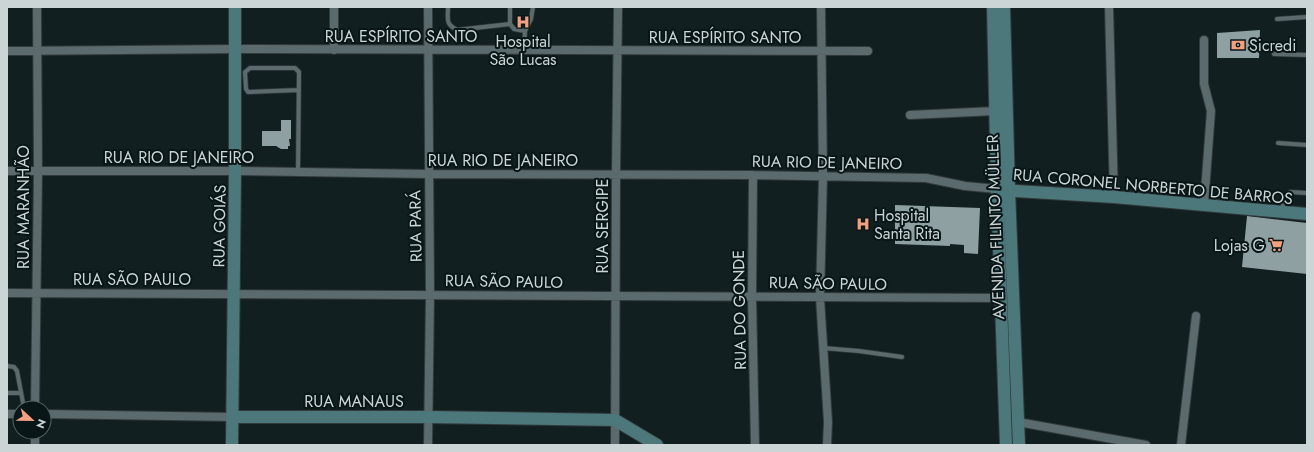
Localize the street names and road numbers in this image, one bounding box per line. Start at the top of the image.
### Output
street label: RUA ESPÍRITO SANTO [325,25,477,48]
street label: RUA ESPÍRITO SANTO [649,26,801,49]
street label: AVENIDA FILINTO MÜLLER [981,134,1010,320]
street label: RUA MARANHÃO [12,145,35,269]
street label: RUA RIO DE JANEIRO [104,146,254,169]
street label: RUA RIO DE JANEIRO [428,149,578,172]
street label: RUA RIO DE JANEIRO [752,150,902,175]
street label: RUA CORONEL NORBERTO DE BARROS [1012,163,1294,210]
street label: RUA SERGIPE [591,179,614,273]
street label: RUA GOIÁS [207,184,232,268]
street label: RUA PARÁ [403,189,428,262]
street label: RUA DO GONDE [727,250,752,370]
street label: RUA SÃO PAULO [73,268,191,291]
street label: RUA SÃO PAULO [445,269,563,294]
street label: RUA SÃO PAULO [769,271,887,296]
street label: RUA MANAUS [304,390,404,413]

